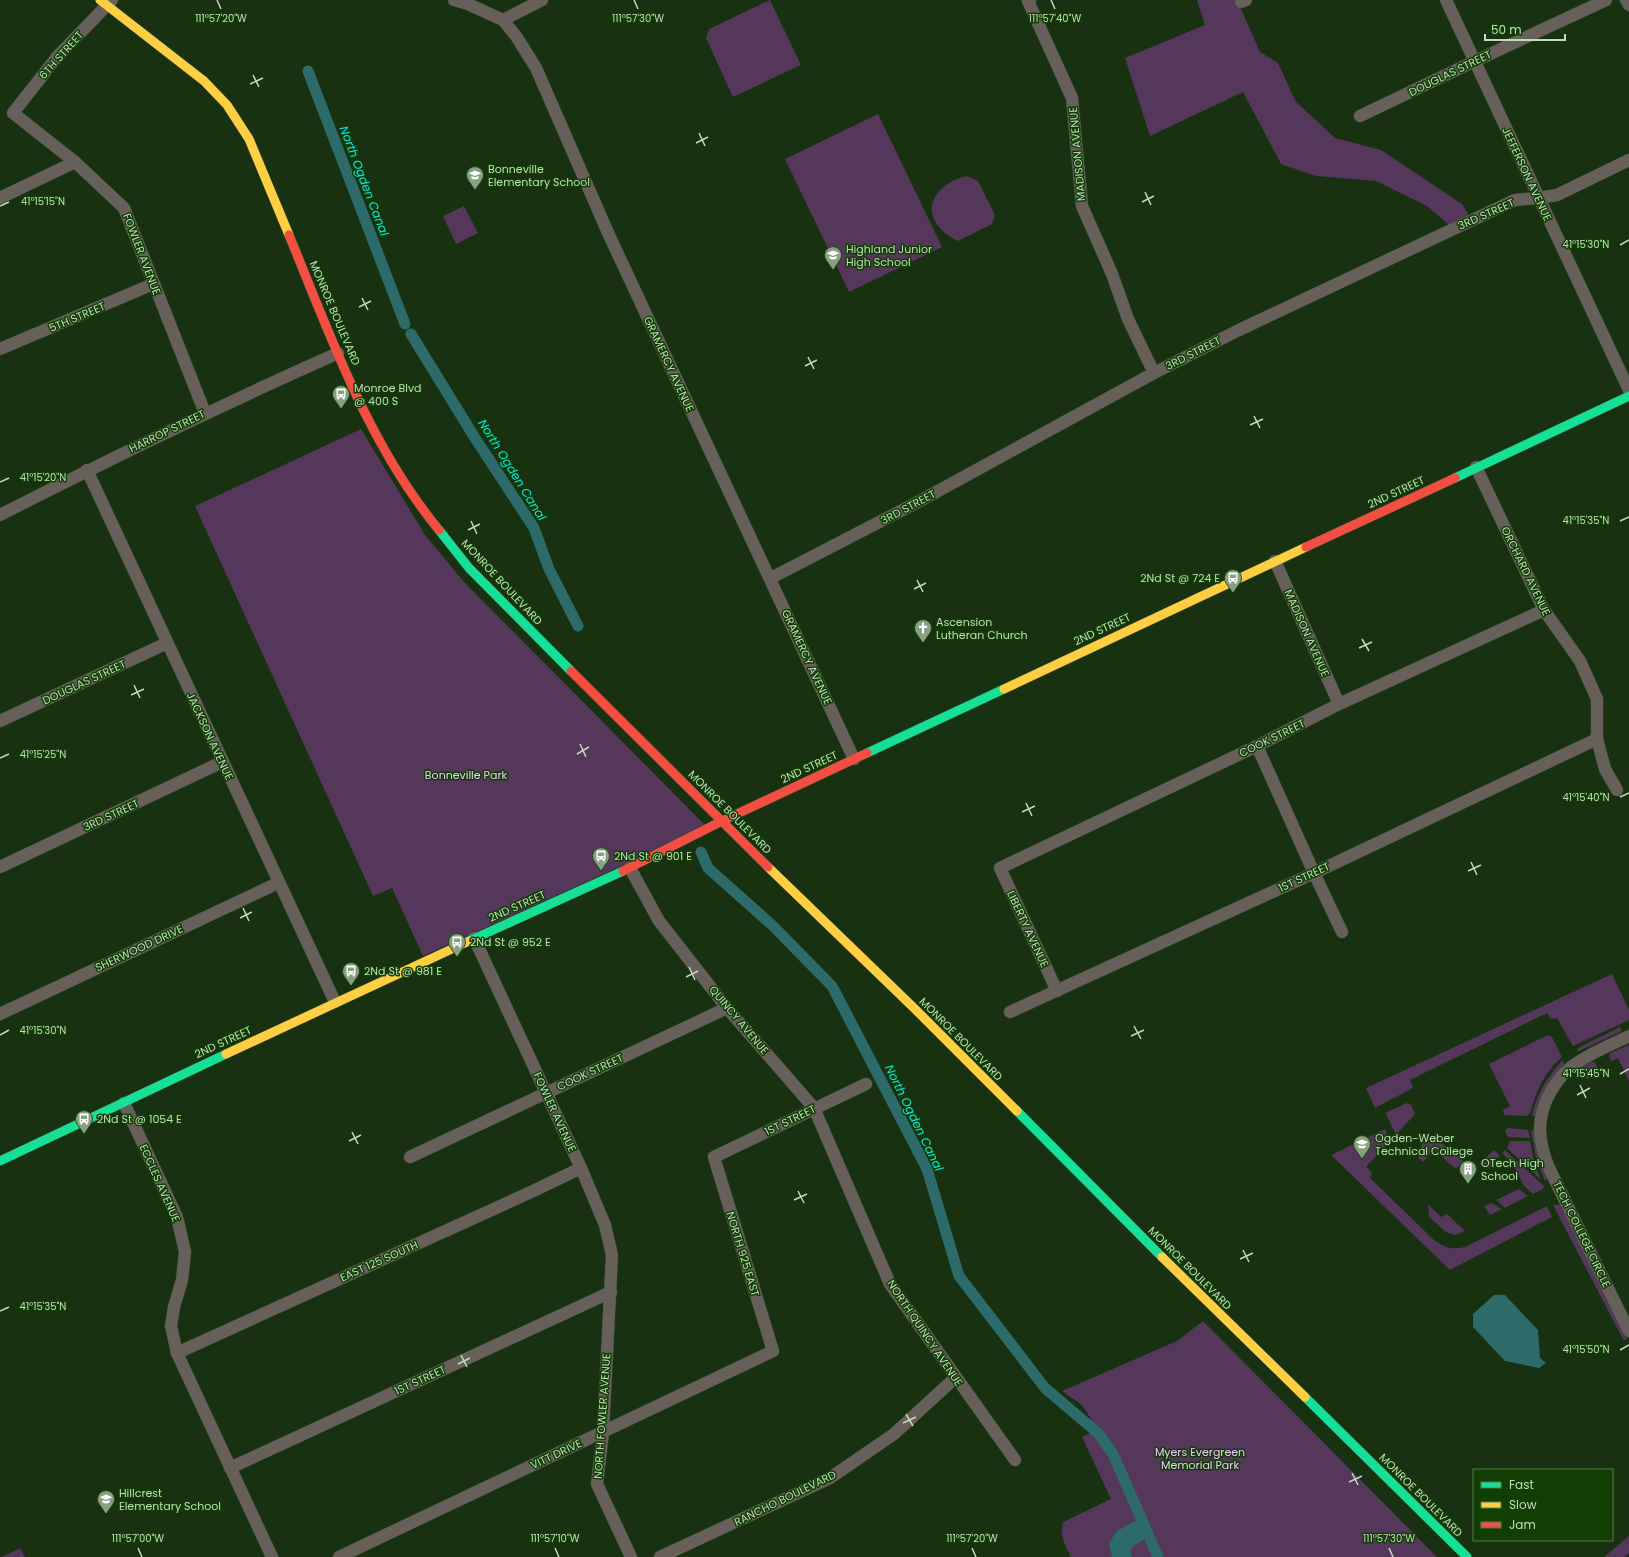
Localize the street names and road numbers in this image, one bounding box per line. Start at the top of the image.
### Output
street label: 6TH STREET [35,27,87,83]
street label: DOUGLAS STREET [1406,46,1494,100]
street label: MADISON AVENUE [1065,106,1089,202]
street label: JEFFERSON AVENUE [1498,124,1556,224]
street label: 3RD STREET [1455,194,1517,234]
street label: FOWLER AVENUE [119,211,165,297]
street label: MONROE BOULEVARD [306,258,364,368]
street label: 5TH STREET [46,298,108,336]
street label: GRAMERCY AVENUE [640,314,698,414]
street label: 3RD STREET [1163,332,1223,374]
street label: HARROP STREET [126,406,208,456]
street label: 2ND STREET [1365,472,1427,512]
street label: 3RD STREET [878,486,938,528]
street label: ORCHARD AVENUE [1497,524,1555,618]
street label: MONROE BOULEVARD [458,535,546,629]
street label: MADISON AVENUE [1280,587,1334,679]
street label: GRAMERCY AVENUE [778,607,836,707]
street label: 2ND STREET [1071,609,1133,649]
street label: DOUGLAS STREET [40,656,128,708]
street label: JACKSON AVENUE [183,689,237,783]
street label: COOK STREET [1236,715,1308,761]
street label: 2ND STREET [778,747,840,787]
street label: MONROE BOULEVARD [685,767,776,858]
street label: 3RD STREET [80,795,142,835]
street label: 1ST STREET [1276,858,1332,896]
street label: 2ND STREET [486,886,548,926]
street label: LIBERTY AVENUE [1003,888,1053,970]
street label: SHERWOOD DRIVE [92,921,186,975]
street label: QUINCY AVENUE [705,982,773,1058]
street label: MONROE BOULEVARD [916,994,1007,1085]
street label: 2ND STREET [192,1022,254,1062]
street label: COOK STREET [554,1050,626,1094]
street label: FOWLER AVENUE [530,1070,580,1154]
street label: 1ST STREET [762,1101,818,1139]
street label: ECCLES AVENUE [136,1142,184,1224]
street label: TECH COLLEGE CIRCLE [1549,1178,1615,1290]
street label: NORTH 925 EAST [722,1210,764,1299]
street label: MONROE BOULEVARD [1145,1223,1236,1314]
street label: EAST 125 SOUTH [337,1237,421,1285]
street label: NORTH QUINCY AVENUE [883,1277,967,1389]
street label: NORTH FOWLER AVENUE [590,1353,614,1479]
street label: 1ST STREET [392,1361,448,1399]
street label: VITT DRIVE [528,1435,584,1473]
street label: MONROE BOULEVARD [1376,1450,1467,1541]
street label: RANCHO BOULEVARD [731,1466,839,1530]

